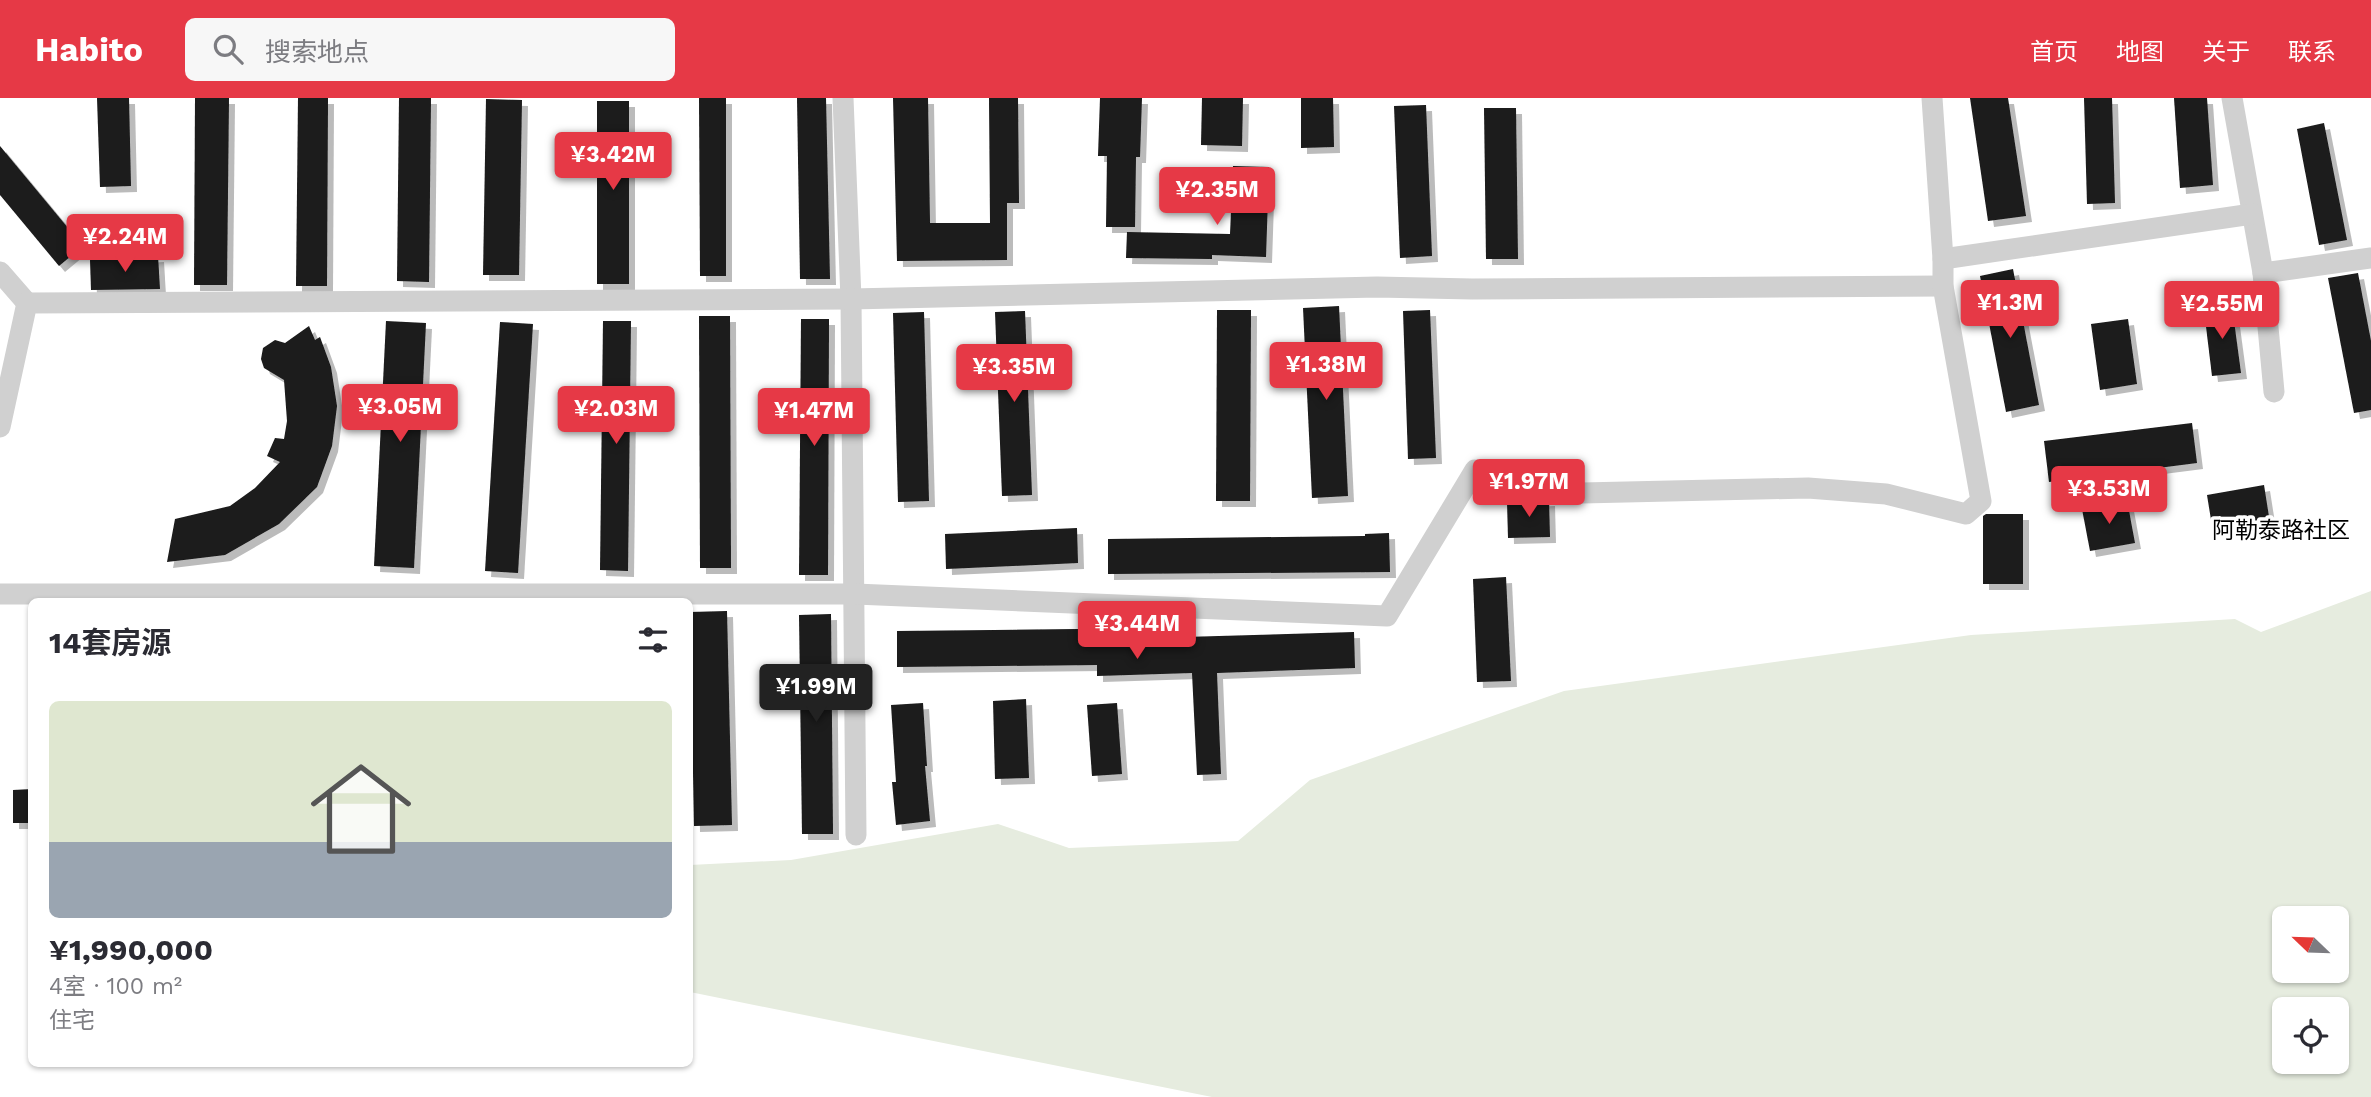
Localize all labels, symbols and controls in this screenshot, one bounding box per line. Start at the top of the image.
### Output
search box [185,18,675,81]
text: Habito [35,30,143,69]
icon: search [209,30,247,68]
text: 搜索地点 [265,37,369,67]
text: 首页 [2030,38,2078,66]
text: 地图 [2116,38,2164,66]
text: 关于 [2202,38,2250,66]
text: 联系 [2288,38,2336,66]
pin: ¥3.42M [556,132,670,192]
text: ¥3.42M [571,141,655,168]
pin: ¥2.35M [1160,167,1274,227]
text: ¥2.35M [1175,176,1259,203]
pin: ¥2.24M [68,214,182,274]
text: ¥2.24M [83,223,167,250]
pin: ¥1.3M [1961,280,2059,340]
pin: ¥2.55M [2165,282,2279,341]
text: ¥1.3M [1977,289,2043,316]
text: ¥2.55M [2180,290,2264,317]
pin: ¥1.38M [1269,342,1383,402]
pin: ¥3.35M [957,344,1071,404]
text: ¥1.38M [1286,351,1366,378]
text: ¥3.35M [972,353,1056,380]
pin: ¥3.05M [343,384,457,444]
pin: ¥2.03M [559,386,673,446]
pin: ¥1.47M [757,388,871,448]
text: ¥3.05M [358,393,442,420]
text: ¥2.03M [574,395,658,422]
text: ¥1.47M [774,397,854,424]
pin: ¥1.97M [1472,460,1586,519]
pin: ¥3.53M [2052,466,2166,526]
text: ¥1.97M [1489,468,1569,495]
text: ¥3.53M [2067,475,2151,502]
district label: 阿勒泰路社区 [2212,517,2350,544]
pin: ¥3.44M [1080,602,1194,661]
text: ¥3.44M [1094,610,1180,637]
icon: filters [634,621,672,659]
text: 14套房源 [49,625,171,660]
pin: ¥1.99M [759,664,873,724]
text: ¥1.99M [775,673,857,700]
icon: home [298,746,424,872]
north arrow [2272,906,2348,984]
map controls [2272,906,2349,1074]
text: ¥1,990,000 [49,932,213,967]
text: 4室 · 100 m² [49,973,182,1000]
button: locate [2272,997,2349,1074]
text: 住宅 [49,1007,95,1034]

